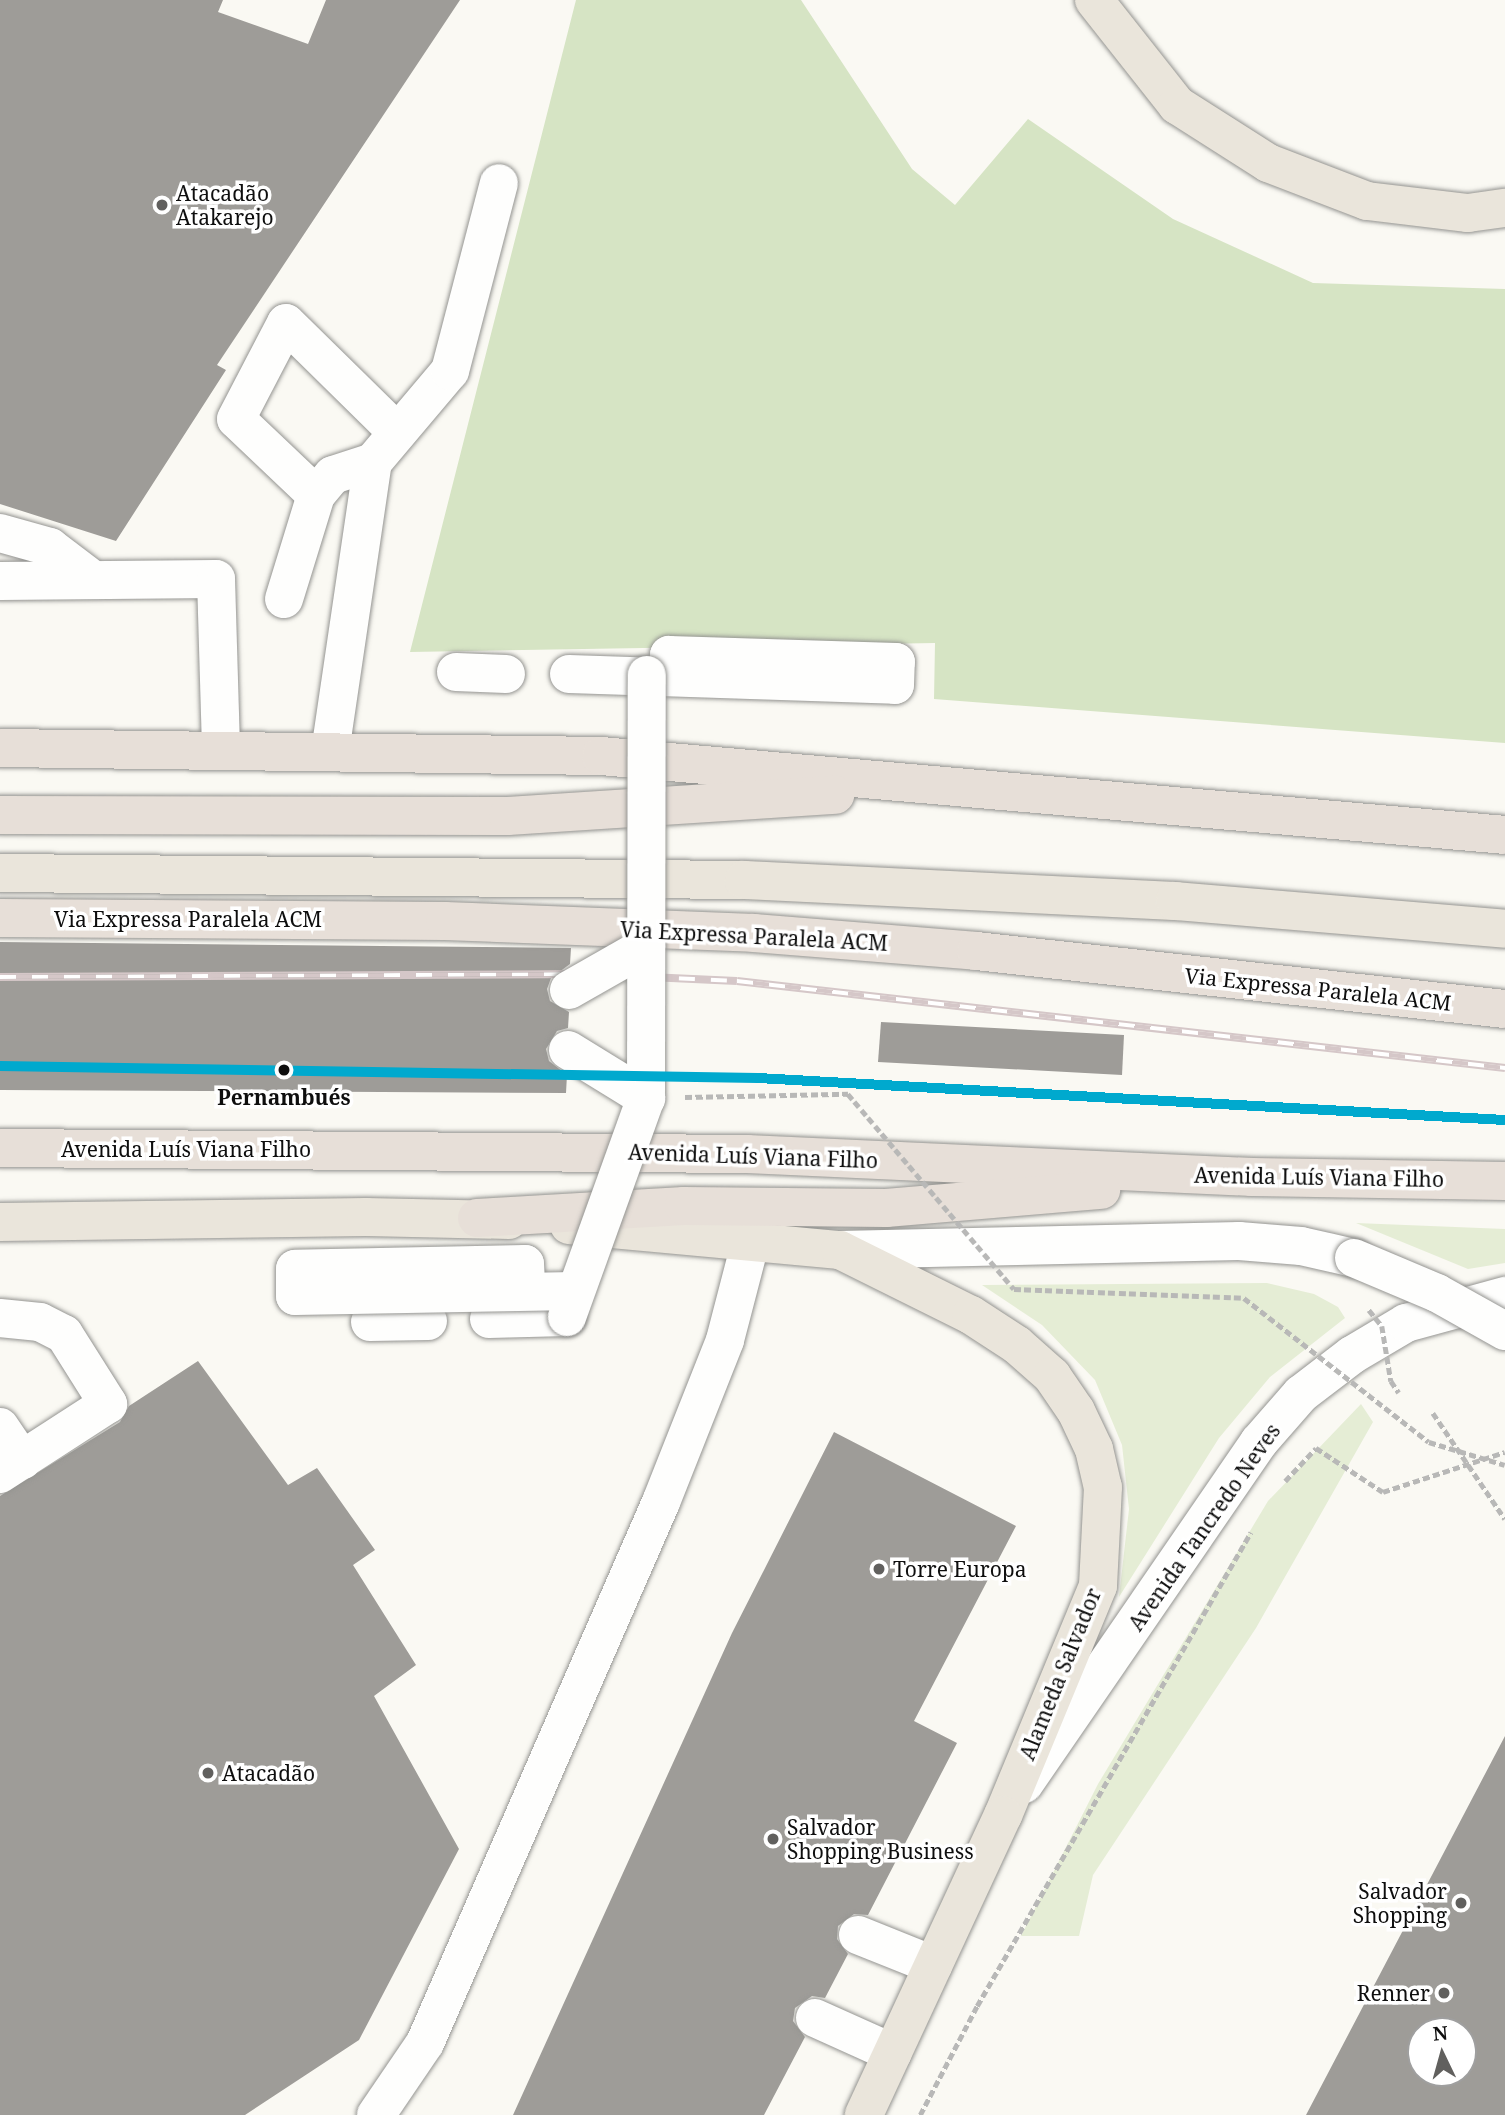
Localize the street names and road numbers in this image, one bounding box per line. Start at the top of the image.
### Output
street label: Via Expressa Paralela ACM [54,906,322,932]
street label: Via Expressa Paralela ACM [620,916,888,956]
street label: Via Expressa Paralela ACM [1183,962,1453,1016]
street label: Avenida Luís Viana Filho [61,1136,311,1162]
street label: Avenida Luís Viana Filho [628,1139,878,1173]
street label: Avenida Luís Viana Filho [1194,1162,1444,1192]
street label: Avenida Tancredo Neves [1123,1419,1285,1635]
street label: Alameda Salvador [1014,1584,1106,1764]

